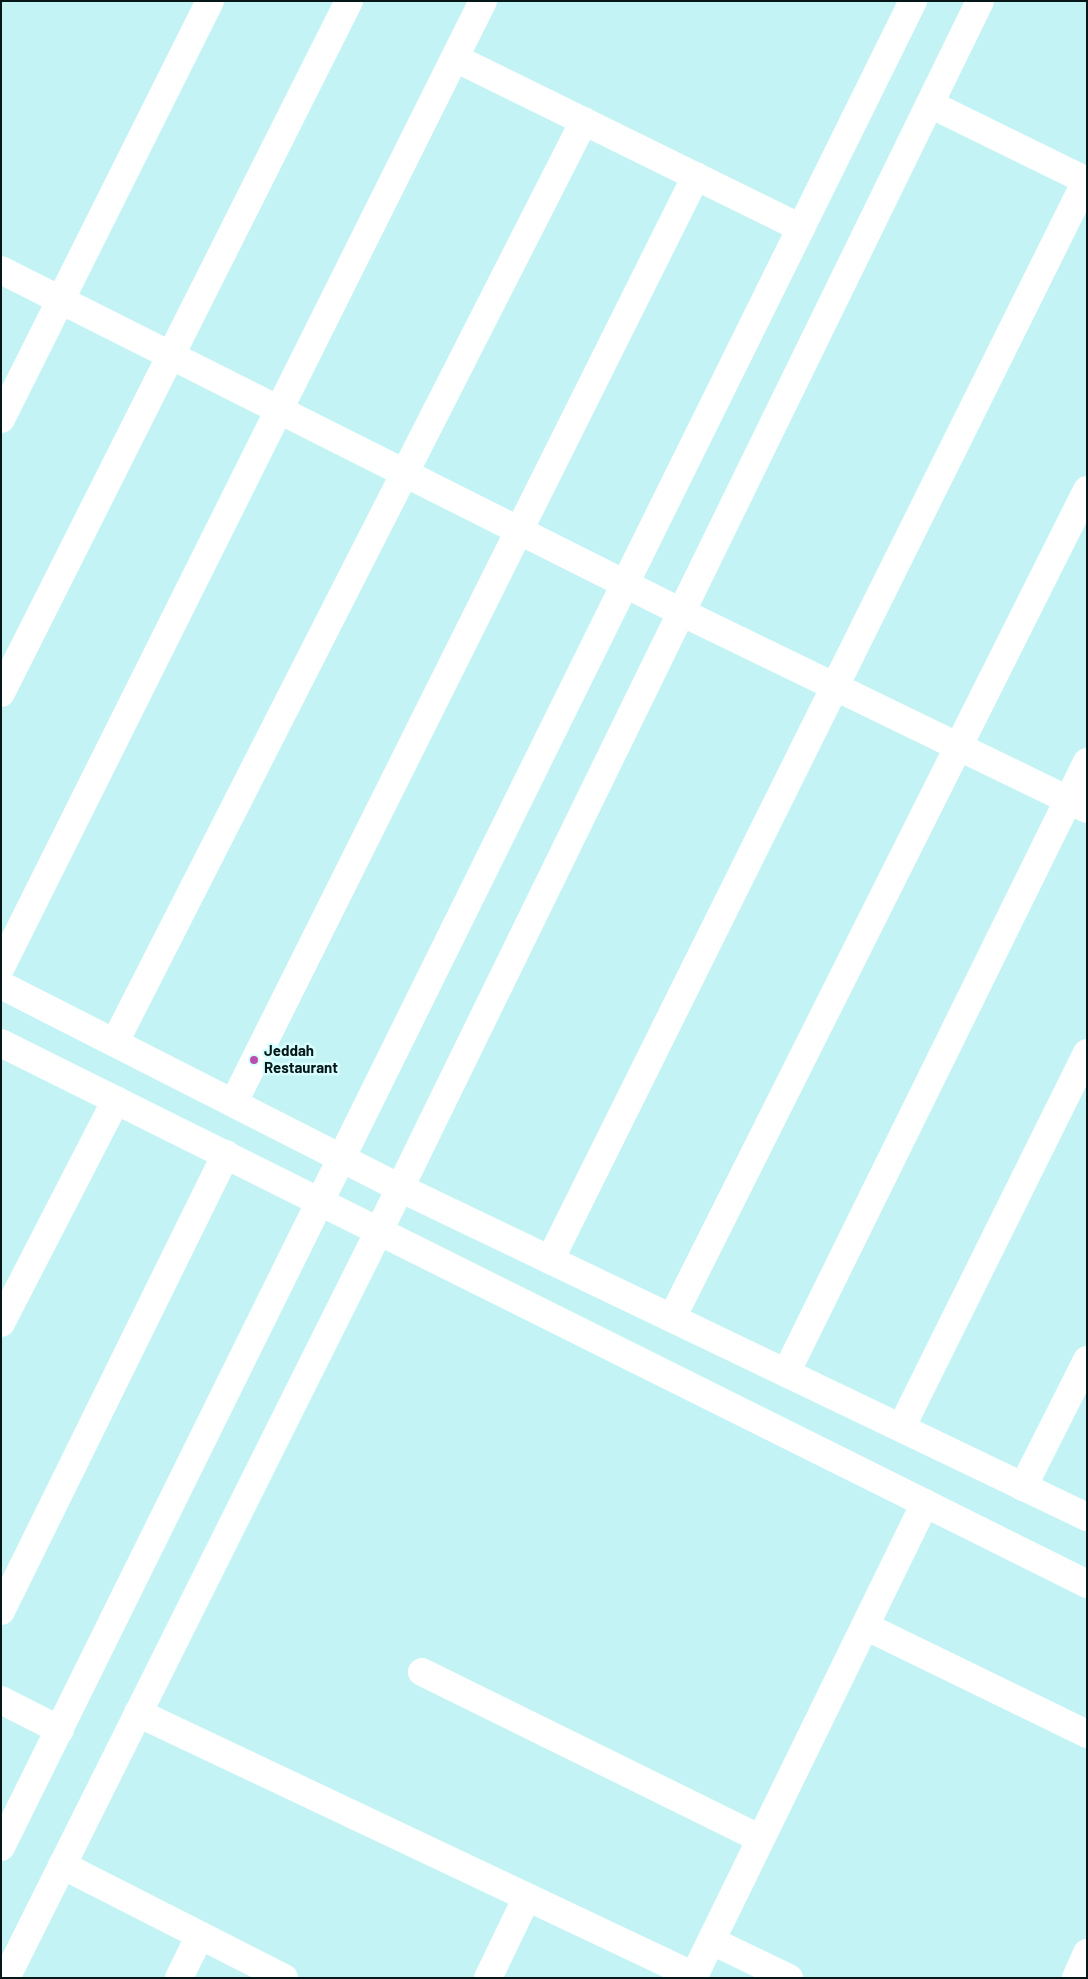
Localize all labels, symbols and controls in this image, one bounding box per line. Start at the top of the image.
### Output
place label: Jeddah Restaurant [264,1042,338,1077]
marker: Jeddah Restaurant [248,1054,260,1066]

